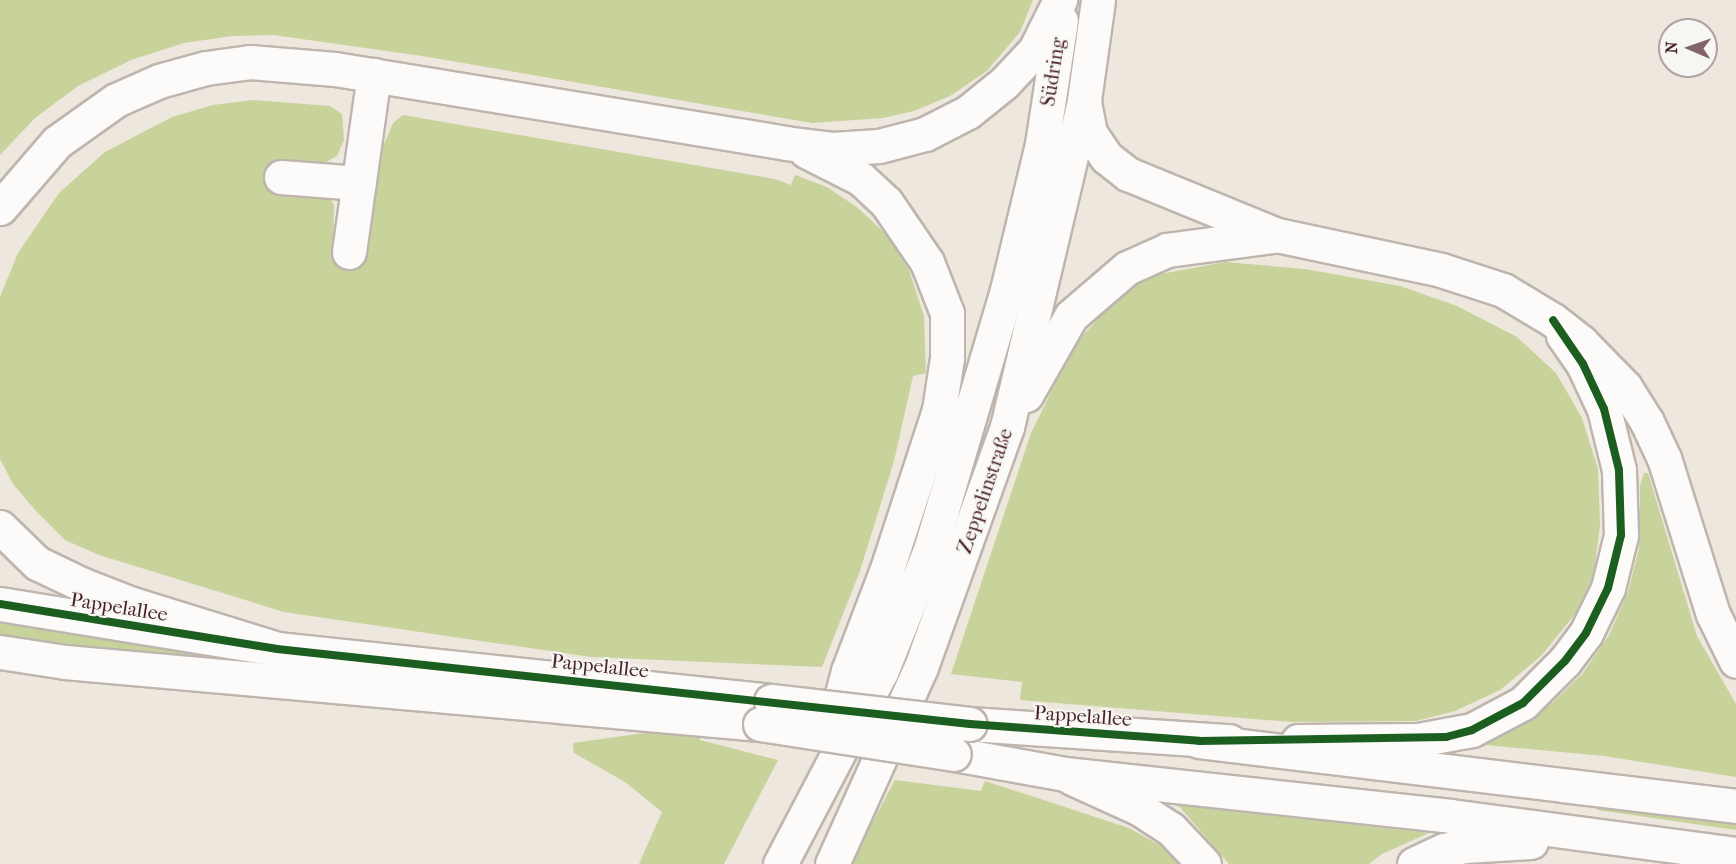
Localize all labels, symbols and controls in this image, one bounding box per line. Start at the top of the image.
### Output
north arrow [1658,18,1718,78]
street label: Südring [1036,36,1070,108]
text: N [1662,41,1681,54]
street label: Zeppelinstraße [952,425,1018,557]
street label: Pappelallee [69,587,169,627]
street label: Pappelallee [550,649,650,683]
street label: Pappelallee [1033,701,1133,731]

